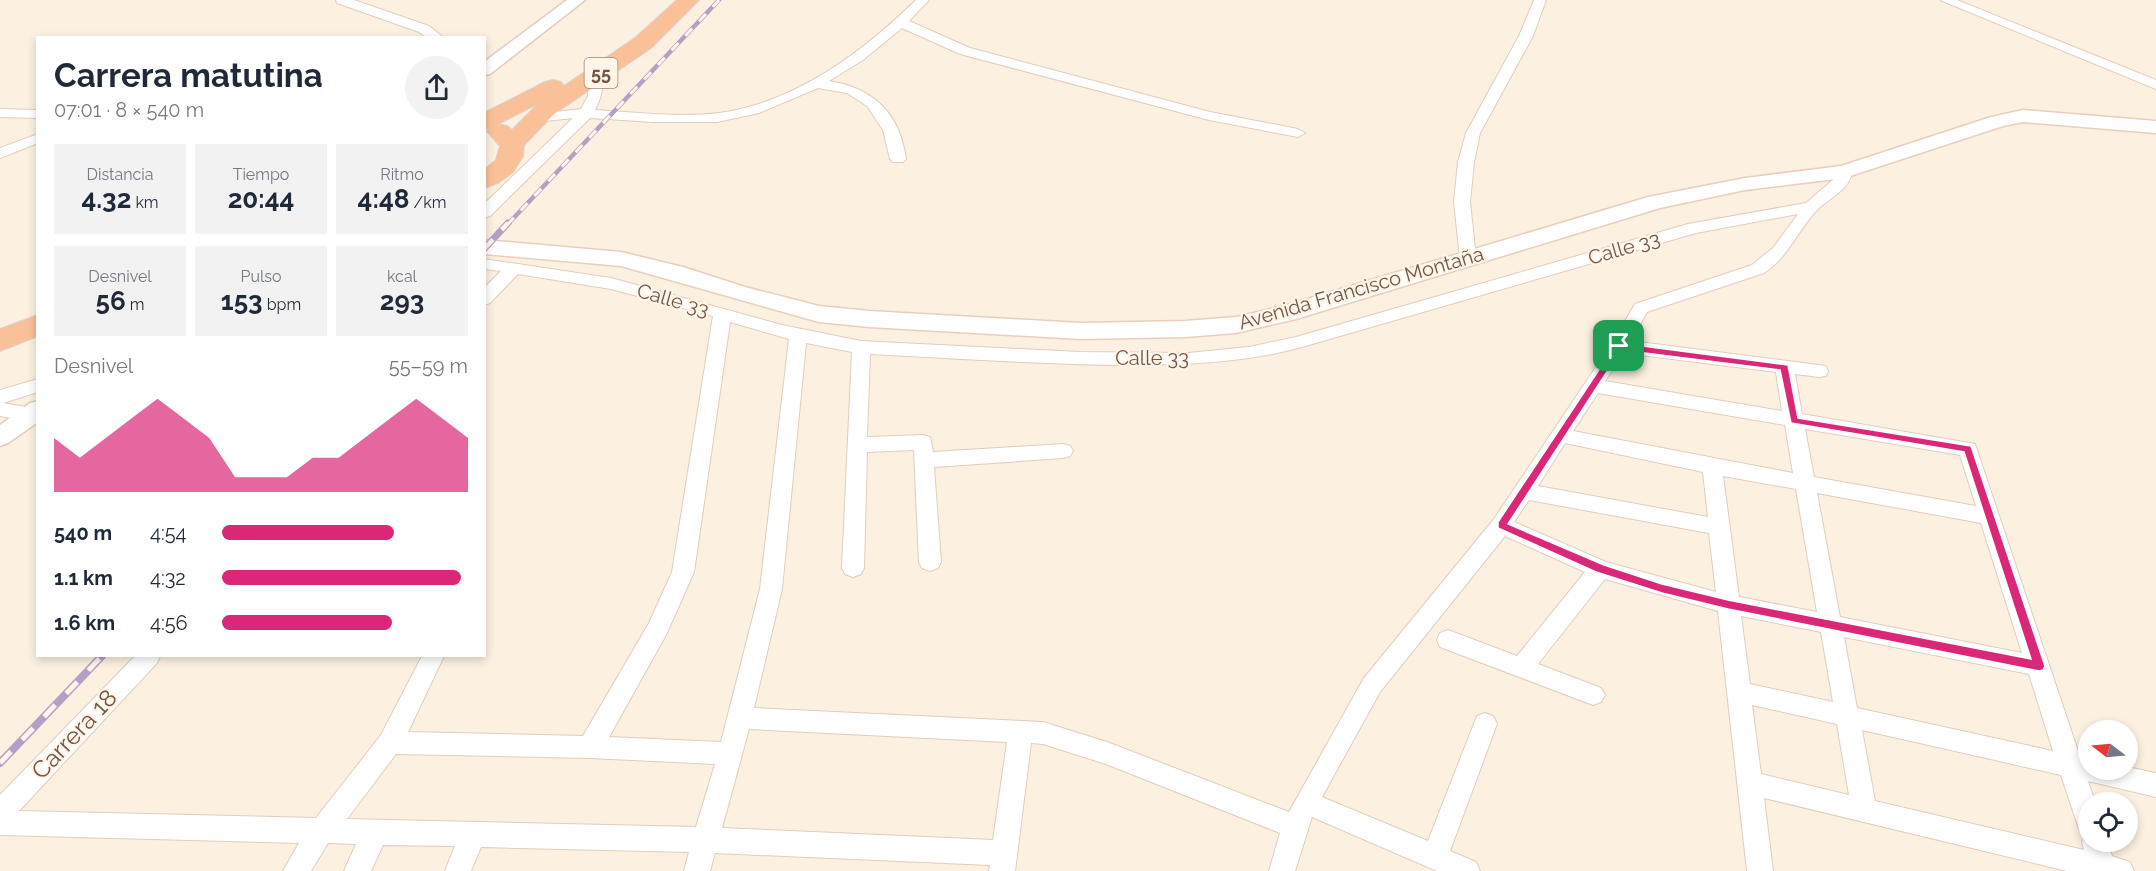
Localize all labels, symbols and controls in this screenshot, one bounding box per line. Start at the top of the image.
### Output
text: Carrera matutina [54,56,323,95]
button: share [405,56,468,119]
road number: 55 [584,58,618,88]
text: 07:01 · 8 × 540 m [54,98,204,122]
text: Distancia [86,165,154,184]
text: Tiempo [233,165,289,184]
text: Ritmo [380,165,424,184]
text: 4.32 [81,184,131,214]
text: 20:44 [228,184,294,214]
text: 4:48 [358,184,409,214]
text: km [131,193,159,212]
text: /km [409,193,446,212]
street label: Calle 33 [1585,226,1663,270]
street label: Avenida Francisco Montaña [1236,241,1486,335]
text: Desnivel [88,267,152,286]
text: Pulso [240,267,282,286]
text: kcal [387,267,417,286]
street label: Calle 33 [634,278,712,322]
text: 56 [96,286,126,316]
text: 153 [221,286,263,316]
text: 293 [380,286,424,316]
text: m [126,295,144,314]
text: bpm [263,295,301,314]
pin [1593,320,1644,371]
icon: arrive [1602,329,1635,362]
street label: Calle 33 [1115,346,1189,370]
text: Desnivel [54,354,133,378]
text: 55–59 m [389,354,468,378]
text: 540 m [54,521,112,545]
text: 4:54 [150,521,187,545]
text: 1.1 km [54,566,113,590]
text: 4:32 [150,566,186,590]
text: 1.6 km [54,611,115,635]
text: 4:56 [150,611,188,635]
street label: Carrera 18 [25,683,123,785]
north arrow [2078,720,2138,780]
map controls [2078,720,2138,852]
button: locate [2078,792,2138,852]

